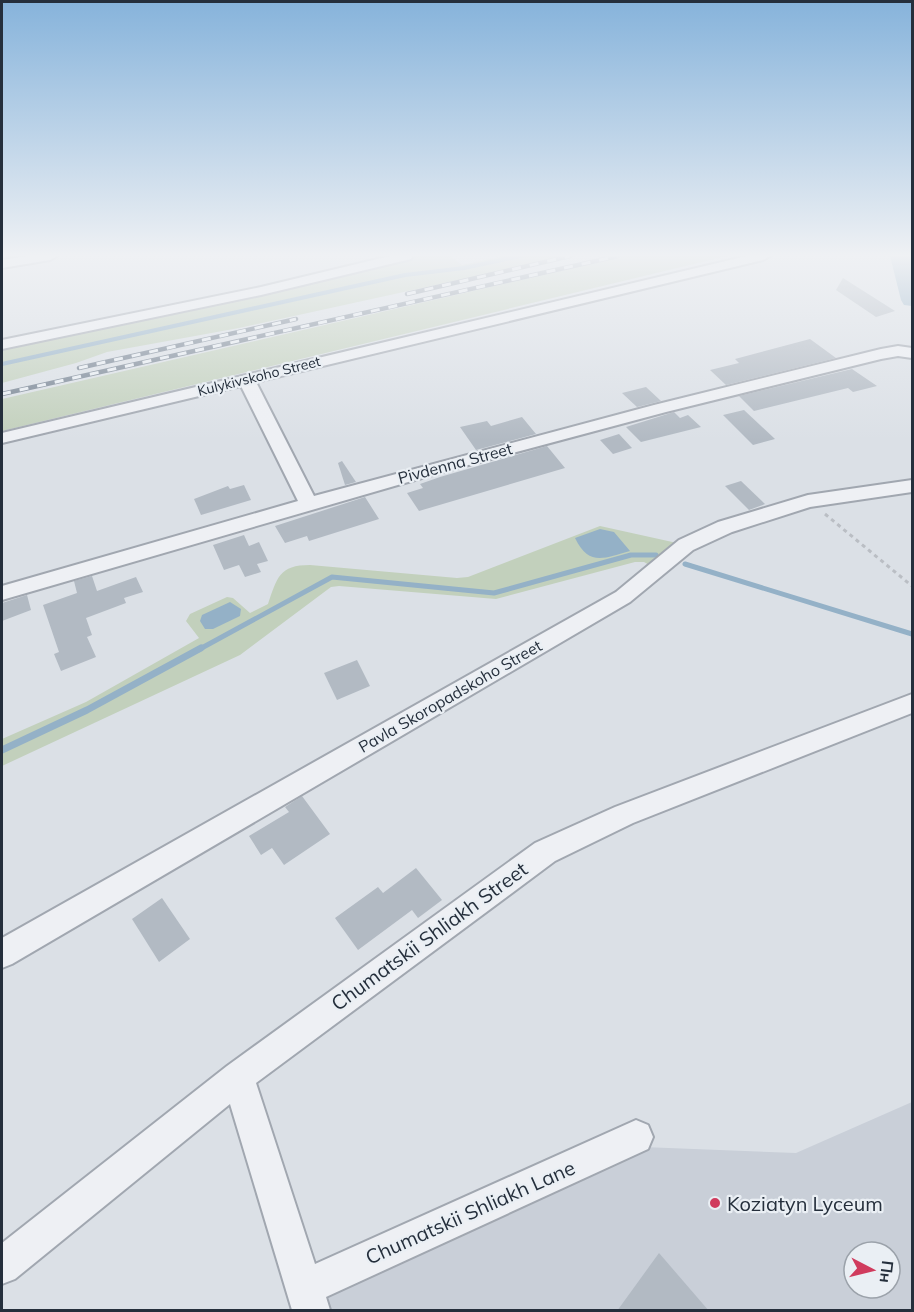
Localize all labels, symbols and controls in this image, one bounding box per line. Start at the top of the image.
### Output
street label: Kulykivskoho Street [196,352,322,400]
street label: Pivdenna Street [396,438,515,488]
street label: Pavla Skoropadskoho Street [355,635,546,757]
street label: Chumatskii Shliakh Street [326,856,532,1016]
street label: Chumatskii Shliakh Lane [361,1154,579,1270]
place label: Koziatyn Lyceum [727,1191,883,1216]
marker: Koziatyn Lyceum [708,1196,722,1210]
north arrow [842,1240,902,1300]
text: Пн [876,1260,898,1284]

